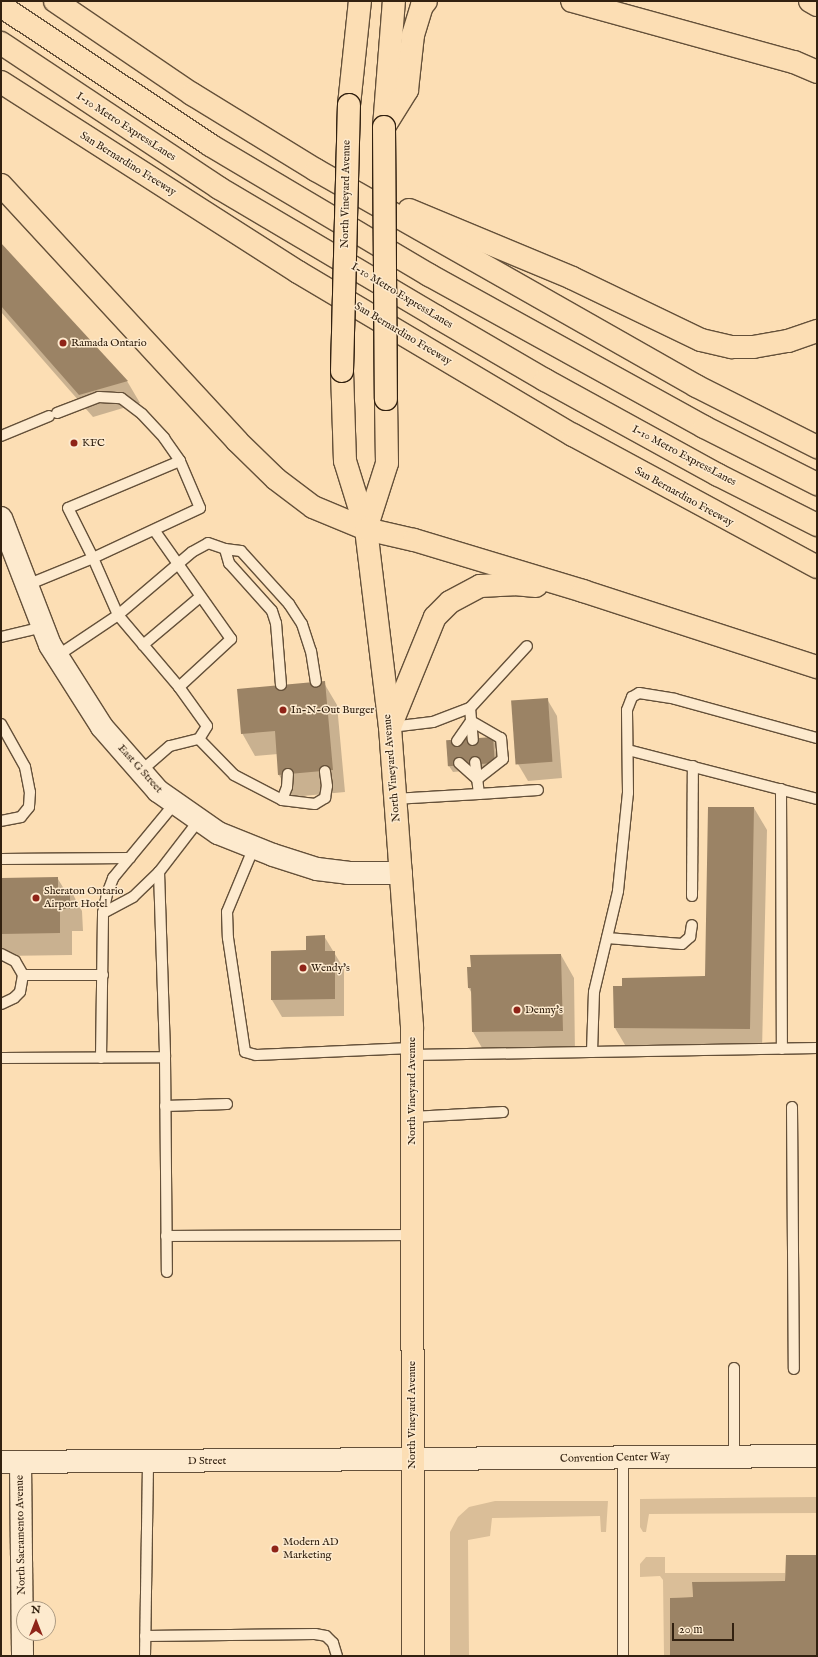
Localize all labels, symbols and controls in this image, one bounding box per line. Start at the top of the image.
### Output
street label: I-10 Metro ExpressLanes [74,90,178,164]
street label: San Bernardino Freeway [77,129,179,199]
street label: North Vineyard Avenue [338,140,354,248]
street label: I-10 Metro ExpressLanes [349,260,455,332]
street label: San Bernardino Freeway [352,300,454,368]
place label: Ramada Ontario [71,336,147,350]
marker: Ramada Ontario [58,338,68,348]
street label: I-10 Metro ExpressLanes [630,423,738,489]
place label: KFC [82,436,105,450]
marker: KFC [69,438,79,448]
street label: San Bernardino Freeway [632,464,736,530]
place label: In-N-Out Burger [291,703,374,717]
marker: In-N-Out Burger [278,705,288,715]
street label: North Vineyard Avenue [381,714,403,822]
street label: East G Street [115,742,165,796]
place label: Sheraton Ontario Airport Hotel [44,885,124,911]
marker: Sheraton Ontario Airport Hotel [31,893,41,903]
place label: Wendy's [311,961,350,975]
marker: Wendy's [298,963,308,973]
place label: Denny's [525,1003,563,1017]
marker: Denny's [512,1005,522,1015]
street label: North Vineyard Avenue [405,1037,419,1145]
street label: North Vineyard Avenue [405,1361,419,1469]
street label: Convention Center Way [560,1450,670,1466]
street label: D Street [188,1454,226,1468]
street label: North Sacramento Avenue [13,1475,29,1595]
place label: Modern AD Marketing [283,1536,339,1562]
marker: Modern AD Marketing [270,1544,280,1554]
north arrow [16,1601,56,1641]
text: N [31,1603,41,1617]
scale bar [674,1615,736,1641]
text: 20 m [679,1622,702,1637]

